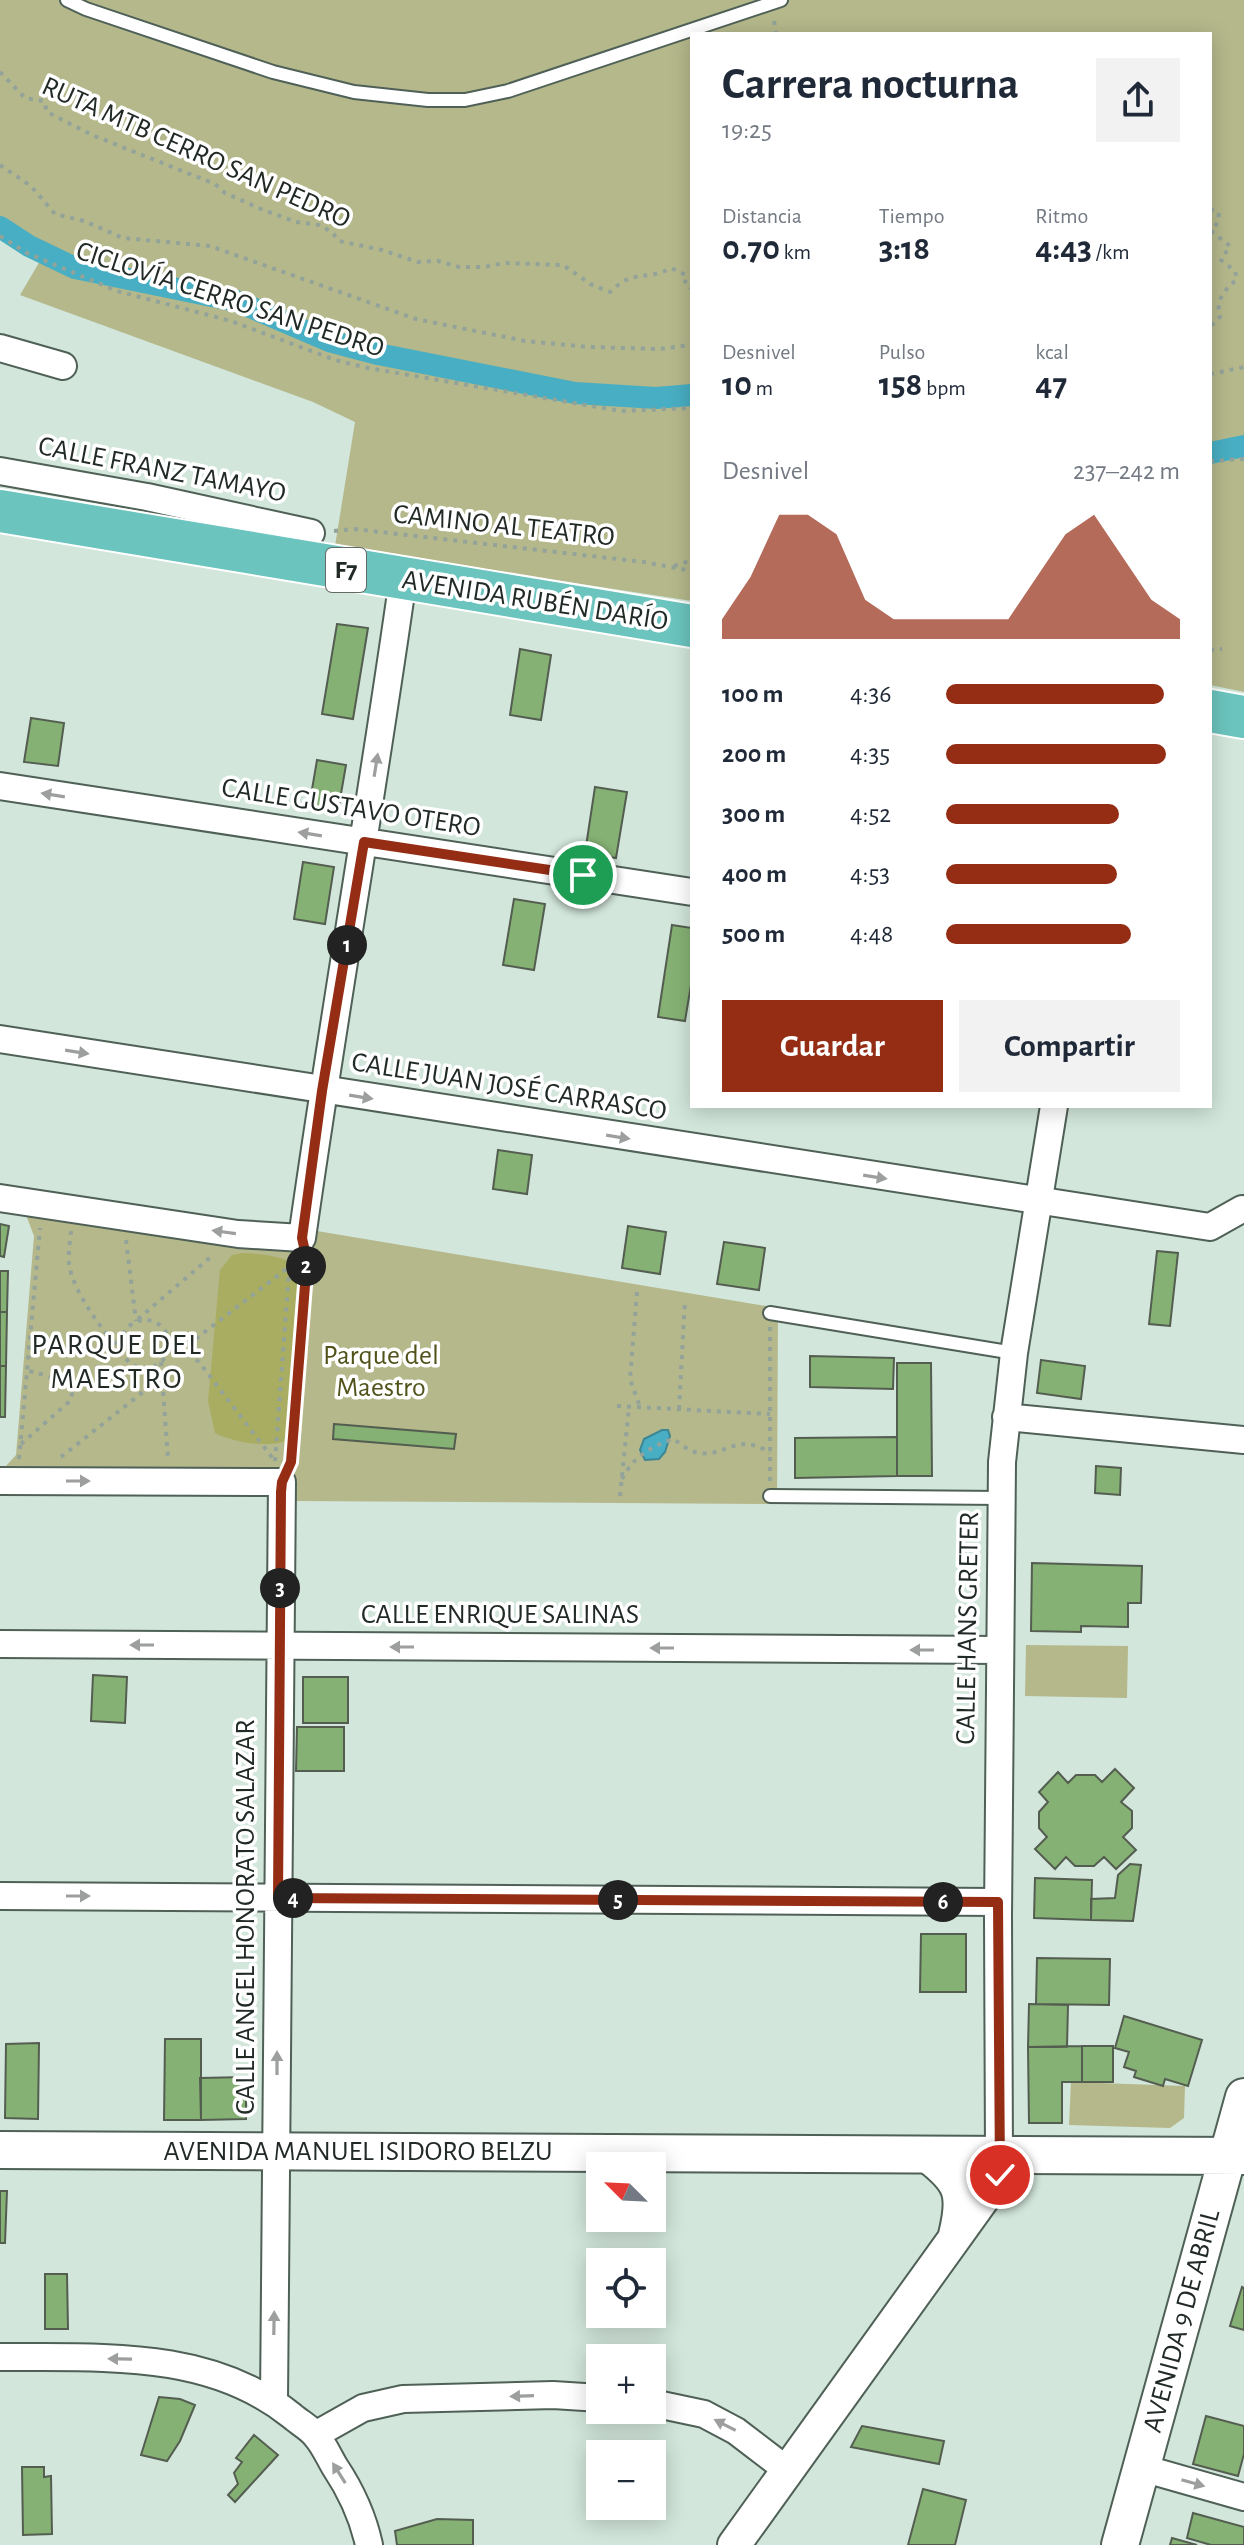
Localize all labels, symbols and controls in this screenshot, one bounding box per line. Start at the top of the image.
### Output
button: share [1096,58,1180,142]
text: Carrera nocturna [722,63,1019,107]
street label: RUTA MTB CERRO SAN PEDRO [37,72,355,234]
text: 19:25 [722,117,772,143]
text: Distancia [722,205,802,227]
text: Tiempo [879,205,945,227]
text: Ritmo [1035,205,1088,227]
text: 0.70 [722,232,780,266]
text: 3:18 [879,232,930,266]
text: 4:43 [1035,232,1092,266]
street label: CICLOVÍA CERRO SAN PEDRO [73,234,388,363]
text: km [780,241,811,263]
text: /km [1092,241,1130,263]
text: Desnivel [722,341,796,363]
text: Pulso [879,341,925,363]
text: kcal [1035,341,1069,363]
text: 10 [722,368,752,402]
text: 158 [879,368,922,402]
text: 47 [1035,368,1067,402]
text: m [752,377,773,399]
text: bpm [922,377,966,399]
street label: CALLE FRANZ TAMAYO [36,432,288,508]
text: Desnivel [722,458,809,484]
text: 237–242 m [1073,458,1180,484]
street label: CAMINO AL TEATRO [392,500,616,552]
road number: F7 [326,548,366,592]
street label: AVENIDA RUBÉN DARÍO [400,563,671,636]
text: 100 m [722,681,783,707]
text: 4:36 [850,681,891,707]
text: 200 m [722,741,786,767]
text: 4:35 [850,741,890,767]
one-way arrow [370,752,383,777]
street label: CALLE GUSTAVO OTERO [220,774,482,842]
one-way arrow [41,788,66,800]
text: 300 m [722,801,785,827]
text: 4:52 [850,801,891,827]
one-way arrow [298,827,323,840]
pin [549,841,617,909]
icon: arrive [561,853,605,897]
text: 400 m [722,861,787,887]
text: 4:53 [850,861,890,887]
text: 500 m [722,921,785,947]
text: 4:48 [850,921,893,947]
pin: 1 [327,925,367,965]
text: 1 [343,934,351,956]
button: Guardar [722,1000,943,1092]
button: Compartir [959,1000,1180,1092]
street label: CALLE JUAN JOSÉ CARRASCO [349,1045,669,1126]
one-way arrow [65,1046,90,1058]
one-way arrow [349,1091,374,1104]
one-way arrow [606,1131,631,1144]
one-way arrow [863,1171,888,1183]
one-way arrow [211,1225,236,1238]
pin: 2 [286,1246,326,1286]
text: 2 [301,1255,311,1277]
district label: PARQUE DEL MAESTRO [31,1330,203,1394]
park label: Parque del Maestro [323,1342,439,1402]
one-way arrow [66,1475,91,1487]
street label: CALLE HANS GRETER [952,1511,984,1745]
pin: 3 [260,1568,300,1608]
text: 3 [275,1577,285,1599]
street label: CALLE ENRIQUE SALINAS [361,1601,639,1629]
one-way arrow [129,1639,154,1651]
one-way arrow [389,1641,414,1653]
one-way arrow [649,1642,674,1654]
one-way arrow [909,1644,934,1656]
street label: CALLE ANGEL HONORATO SALAZAR [232,1719,260,2115]
pin: 4 [273,1878,313,1918]
pin: 5 [598,1880,638,1920]
pin: 6 [923,1882,963,1922]
text: 4 [287,1887,299,1909]
text: 5 [613,1889,623,1911]
one-way arrow [66,1890,91,1903]
text: 6 [938,1891,948,1913]
one-way arrow [271,2050,283,2075]
street label: AVENIDA MANUEL ISIDORO BELZU [164,2138,552,2166]
pin [966,2141,1034,2209]
north arrow [586,2152,666,2232]
map controls [586,2152,666,2520]
icon: check [978,2153,1022,2197]
street label: AVENIDA 9 DE ABRIL [1139,2206,1225,2436]
button: locate [586,2248,666,2328]
one-way arrow [268,2310,281,2335]
button: + [586,2344,666,2424]
one-way arrow [107,2352,132,2365]
one-way arrow [509,2390,534,2402]
one-way arrow [714,2419,736,2433]
button: − [586,2440,666,2520]
one-way arrow [333,2462,347,2484]
one-way arrow [1180,2477,1205,2489]

